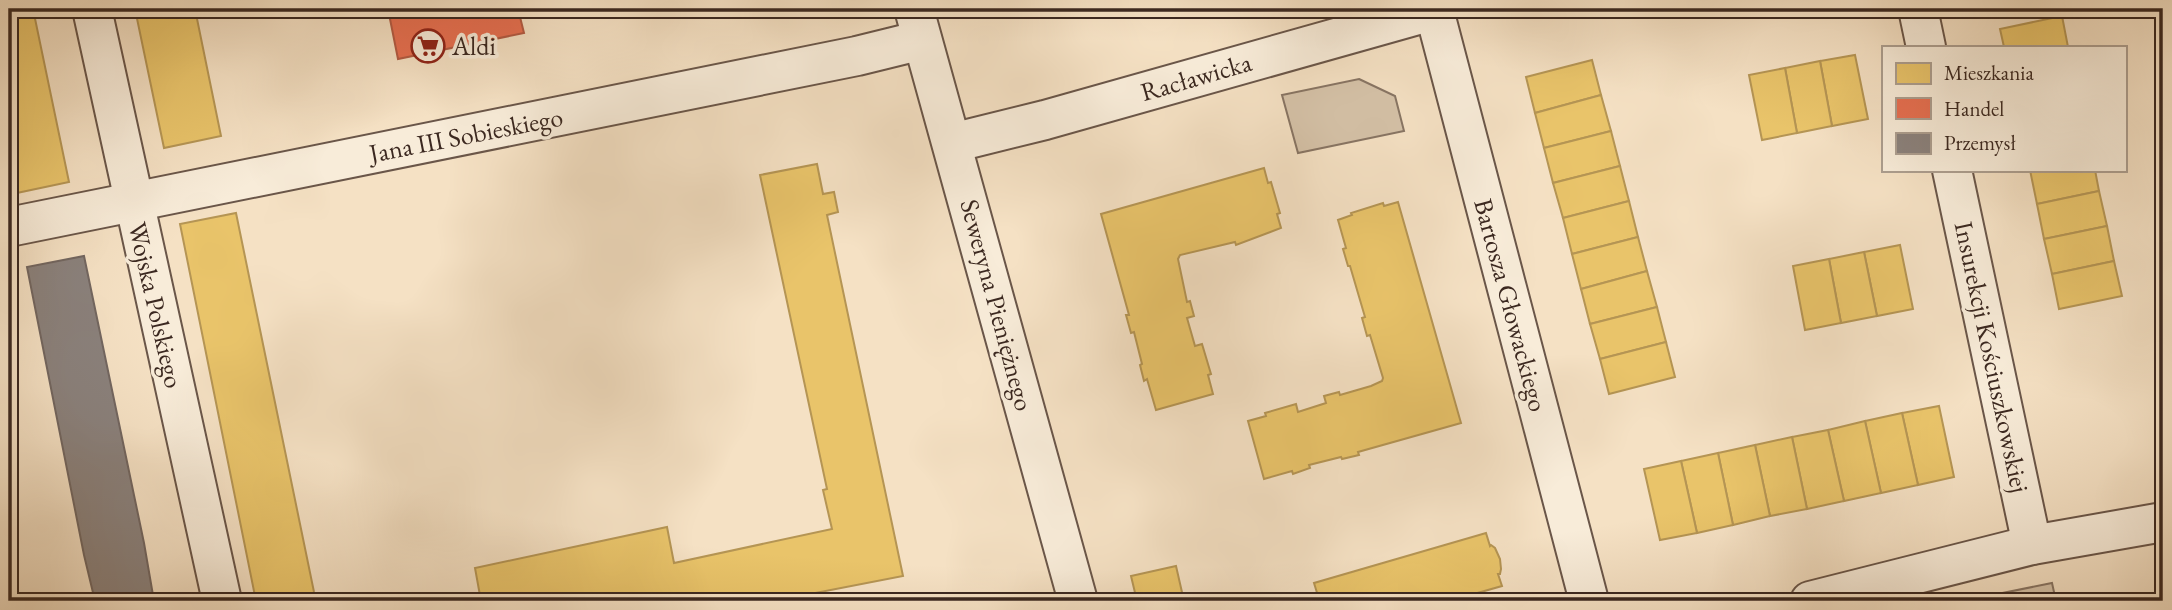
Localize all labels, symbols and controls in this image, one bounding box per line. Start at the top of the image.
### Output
supermarket icon: Aldi [409,27,447,65]
place label: Aldi [451,29,496,63]
street label: Racławicka [1137,45,1256,109]
legend [1882,46,2126,172]
text: Mieszkania [1944,59,2034,86]
text: Handel [1944,95,2004,122]
street label: Jana III Sobieskiego [364,100,566,171]
text: Przemysł [1944,129,2016,156]
street label: Seweryna Pieniężnego [952,195,1042,415]
street label: Bartosza Głowackiego [1466,195,1556,415]
street label: Insurekcji Kościuszkowskiej [1947,218,2037,496]
street label: Wojska Polskiego [120,219,192,391]

